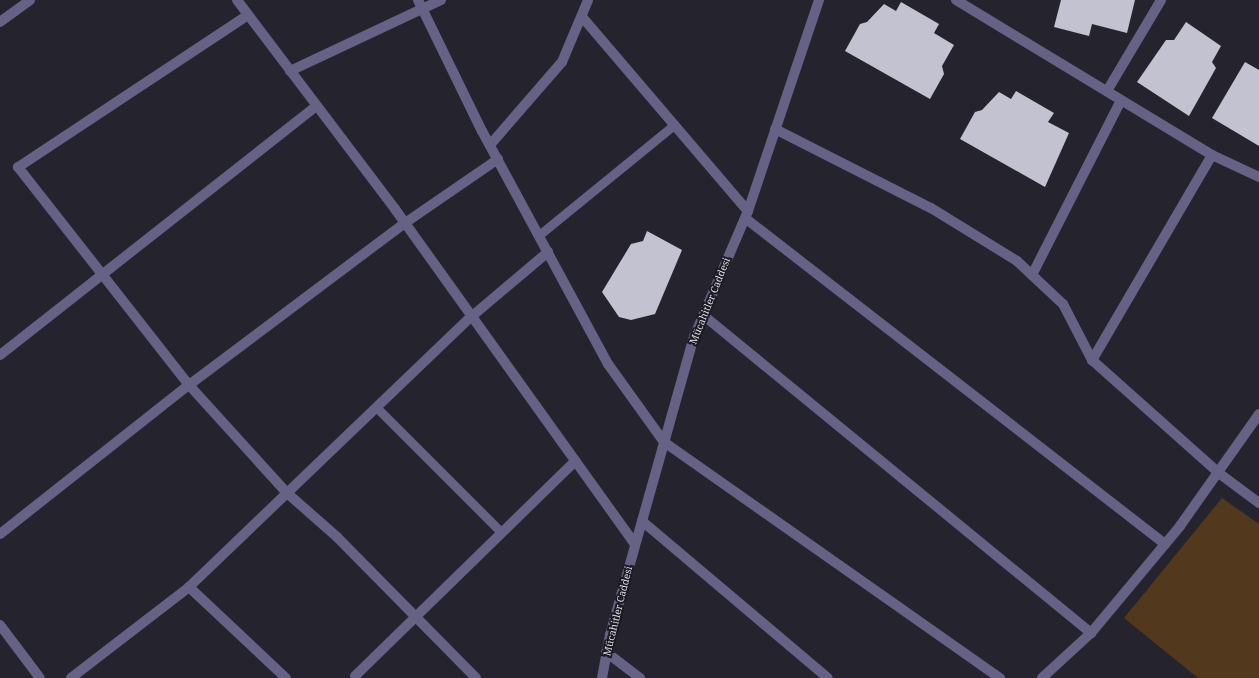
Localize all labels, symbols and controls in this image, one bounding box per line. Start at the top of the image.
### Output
street label: Mücahitler Caddesi [687,256,733,346]
street label: Mücahitler Caddesi [601,565,635,657]

